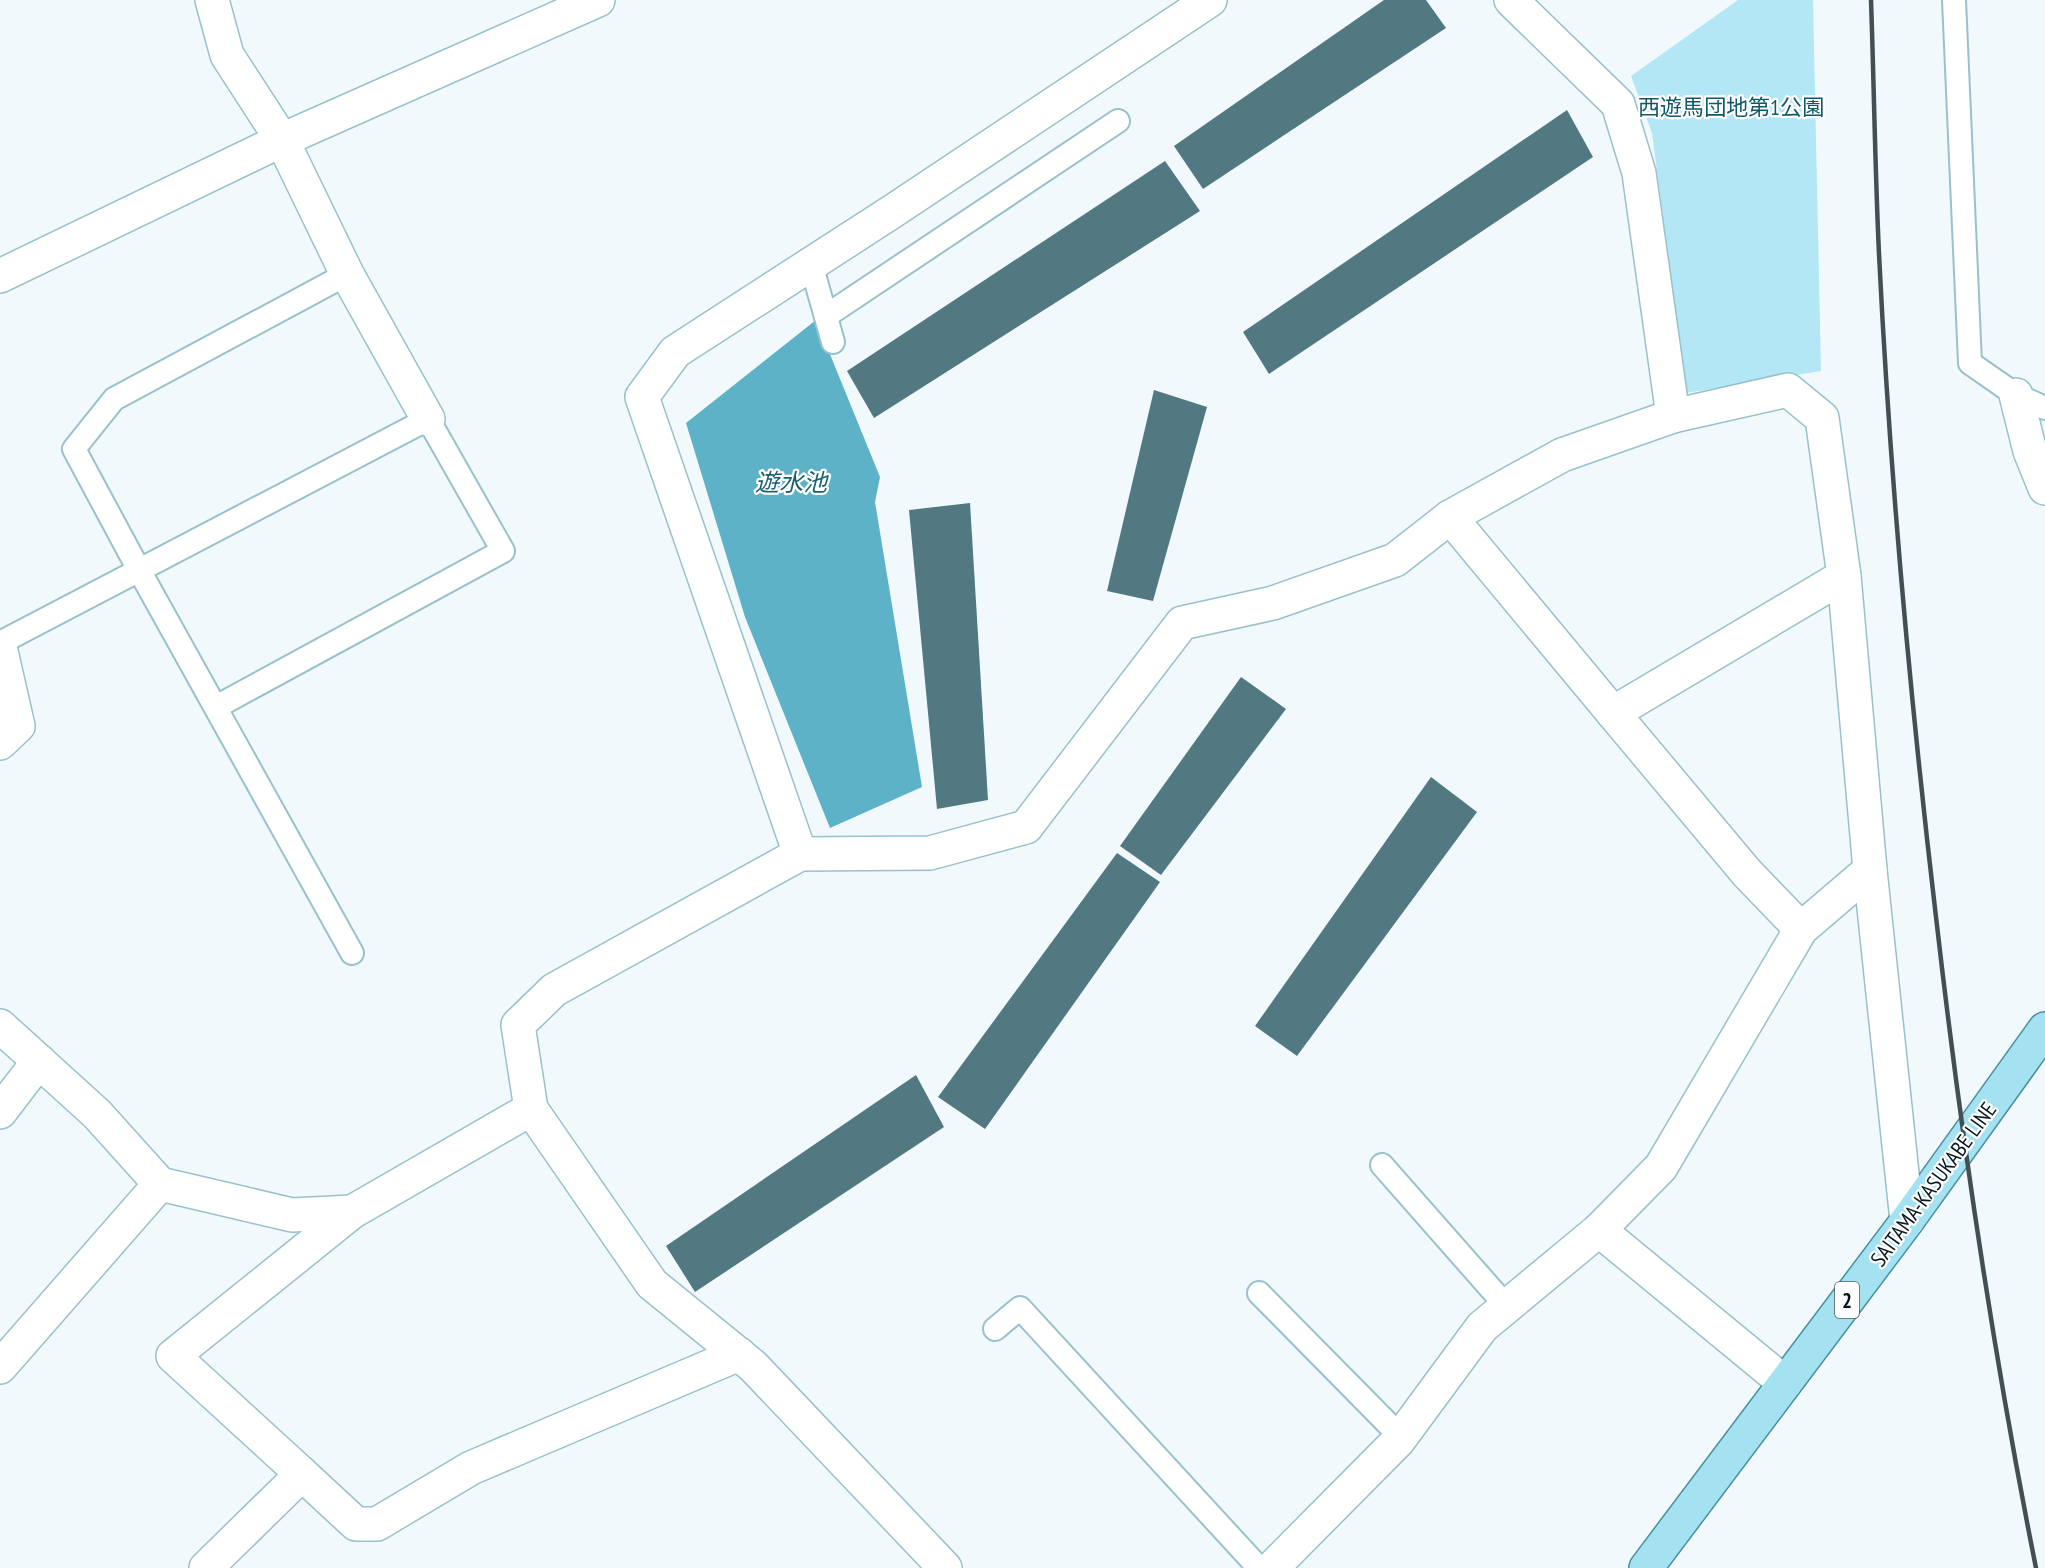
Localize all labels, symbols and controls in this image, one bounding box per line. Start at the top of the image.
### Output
park label: 西遊馬団地第1公園 [1638,93,1824,121]
water label: 遊水池 [755,467,829,498]
street label: SAITAMA-KASUKABE LINE [1864,1096,2002,1272]
road number: 2 [1835,1282,1859,1318]

